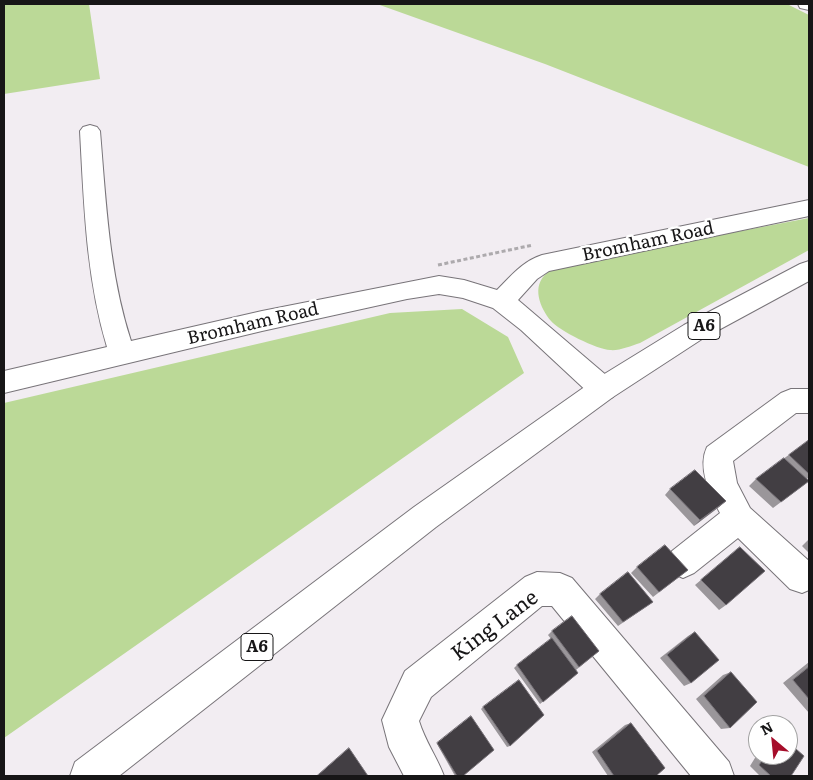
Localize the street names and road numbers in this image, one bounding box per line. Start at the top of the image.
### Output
street label: Bromham Road [580,217,716,267]
street label: Bromham Road [185,298,321,350]
road number: A6 [688,312,720,340]
street label: King Lane [447,585,543,667]
road number: A6 [241,634,273,660]

